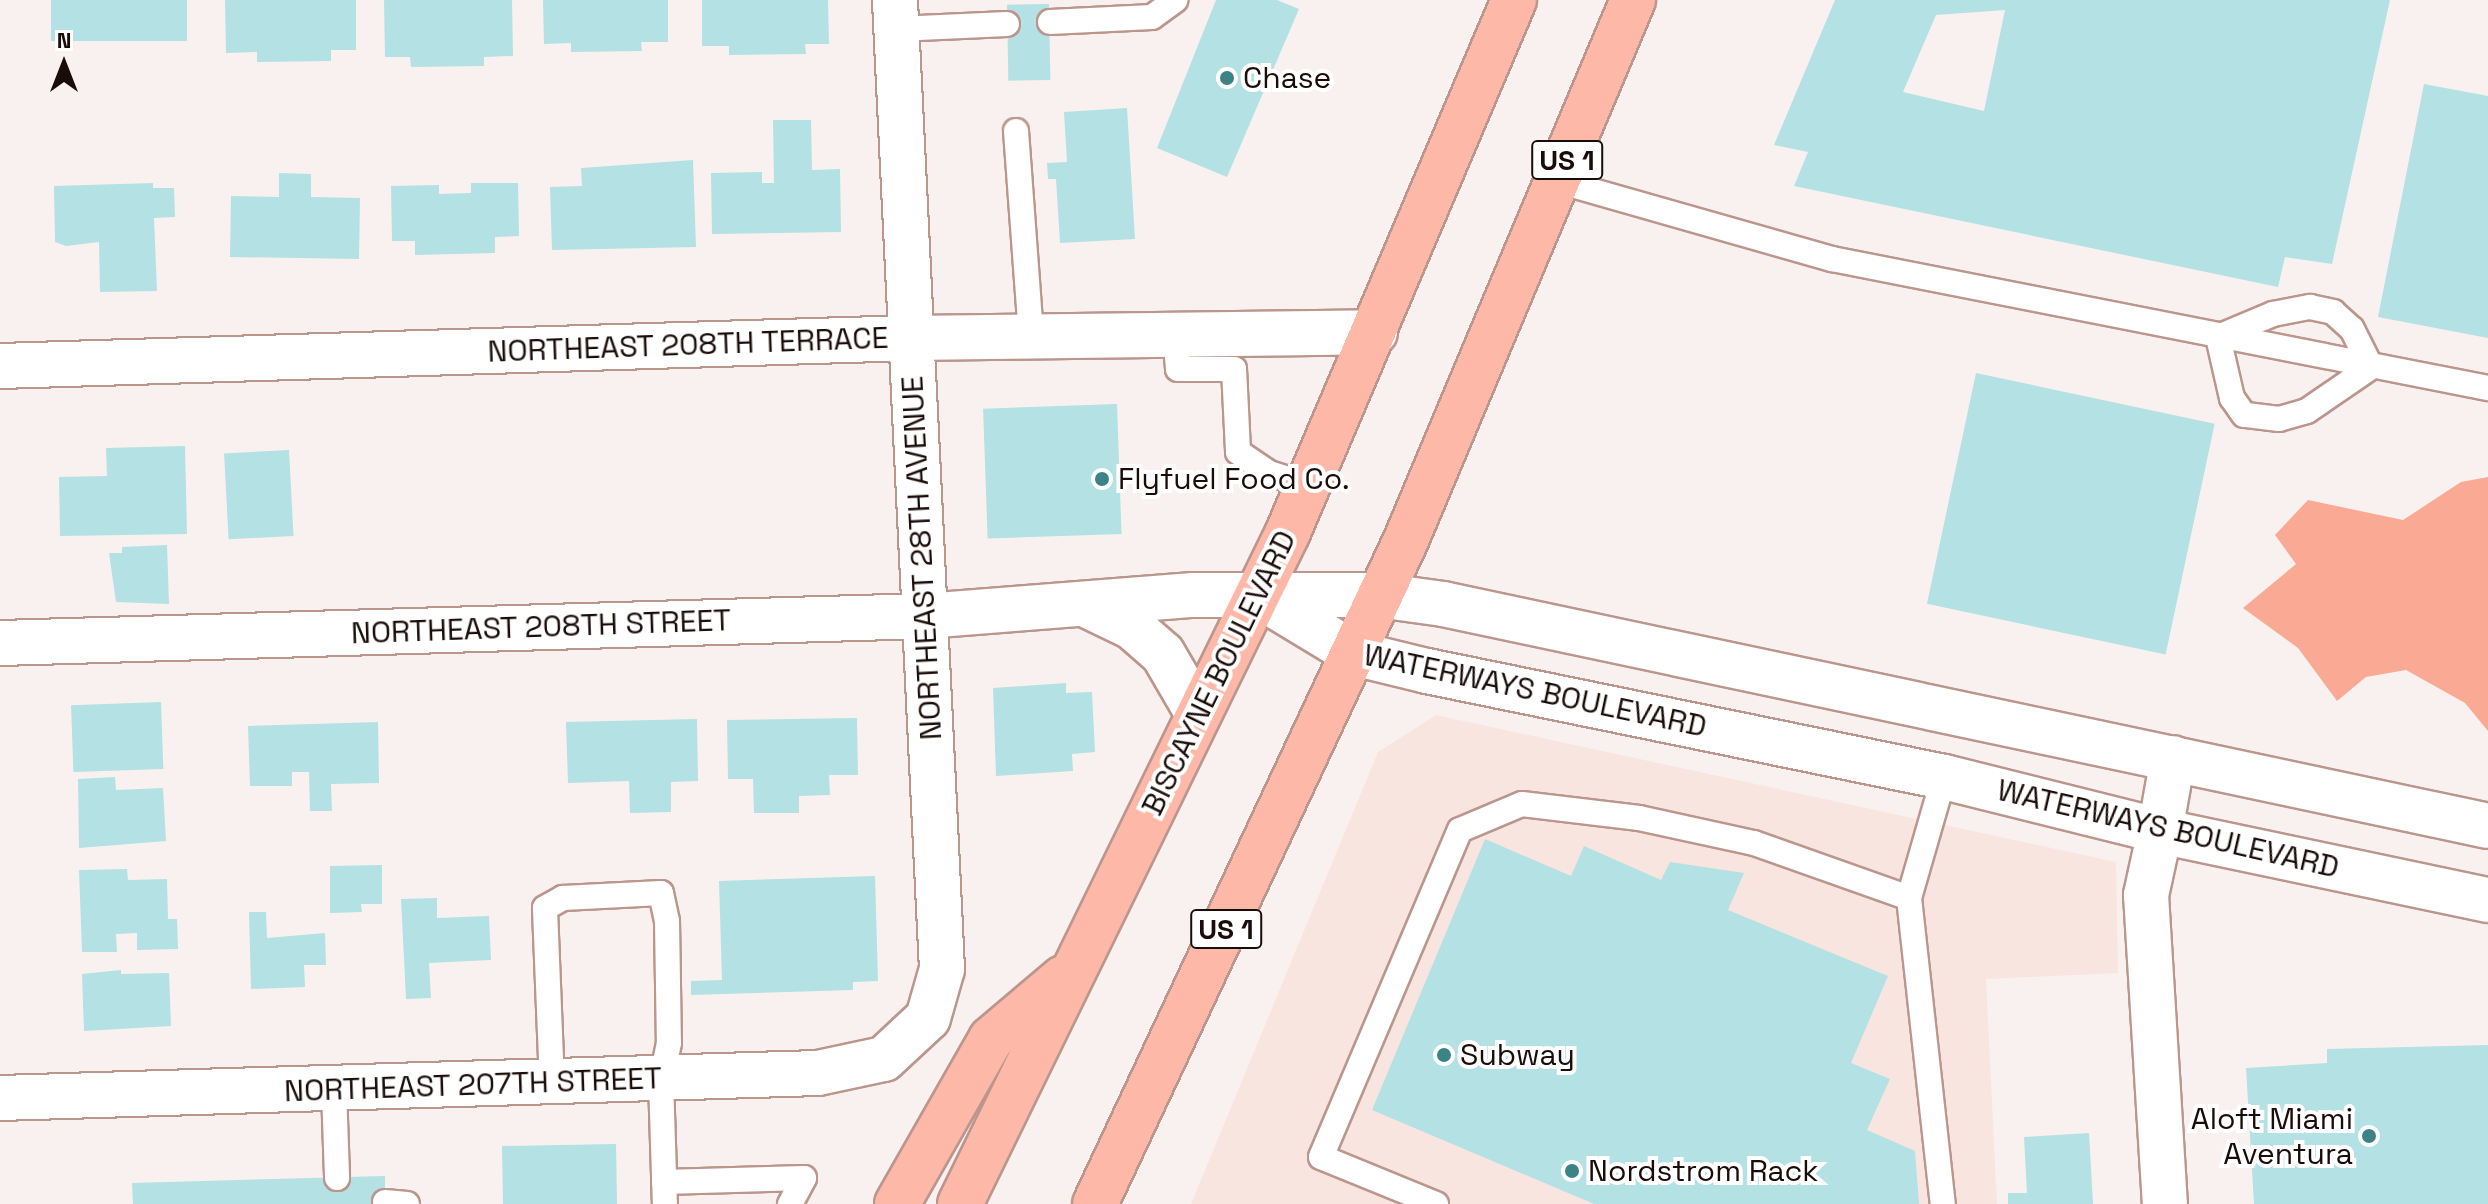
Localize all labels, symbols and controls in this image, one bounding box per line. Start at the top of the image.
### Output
north arrow [24,24,104,104]
text: N [57,26,71,54]
place label: Chase [1243,60,1331,96]
marker: Chase [1218,69,1236,87]
road number: US 1 [1531,136,1603,184]
street label: NORTHEAST 208TH TERRACE [486,320,890,370]
street label: NORTHEAST 28TH AVENUE [894,374,950,742]
place label: Flyfuel Food Co. [1118,461,1350,497]
marker: Flyfuel Food Co. [1093,470,1111,488]
street label: BISCAYNE BOULEVARD [1134,525,1304,821]
street label: NORTHEAST 208TH STREET [350,602,732,652]
street label: WATERWAYS BOULEVARD [1360,637,1710,745]
street label: WATERWAYS BOULEVARD [1994,772,2342,886]
road number: US 1 [1190,905,1262,953]
place label: Subway [1460,1037,1575,1073]
marker: Subway [1435,1046,1453,1064]
street label: NORTHEAST 207TH STREET [283,1060,663,1110]
place label: Aloft Miami Aventura [2191,1101,2353,1172]
marker: Aloft Miami Aventura [2360,1127,2378,1145]
place label: Nordstrom Rack [1588,1153,1818,1189]
marker: Nordstrom Rack [1563,1162,1581,1180]

